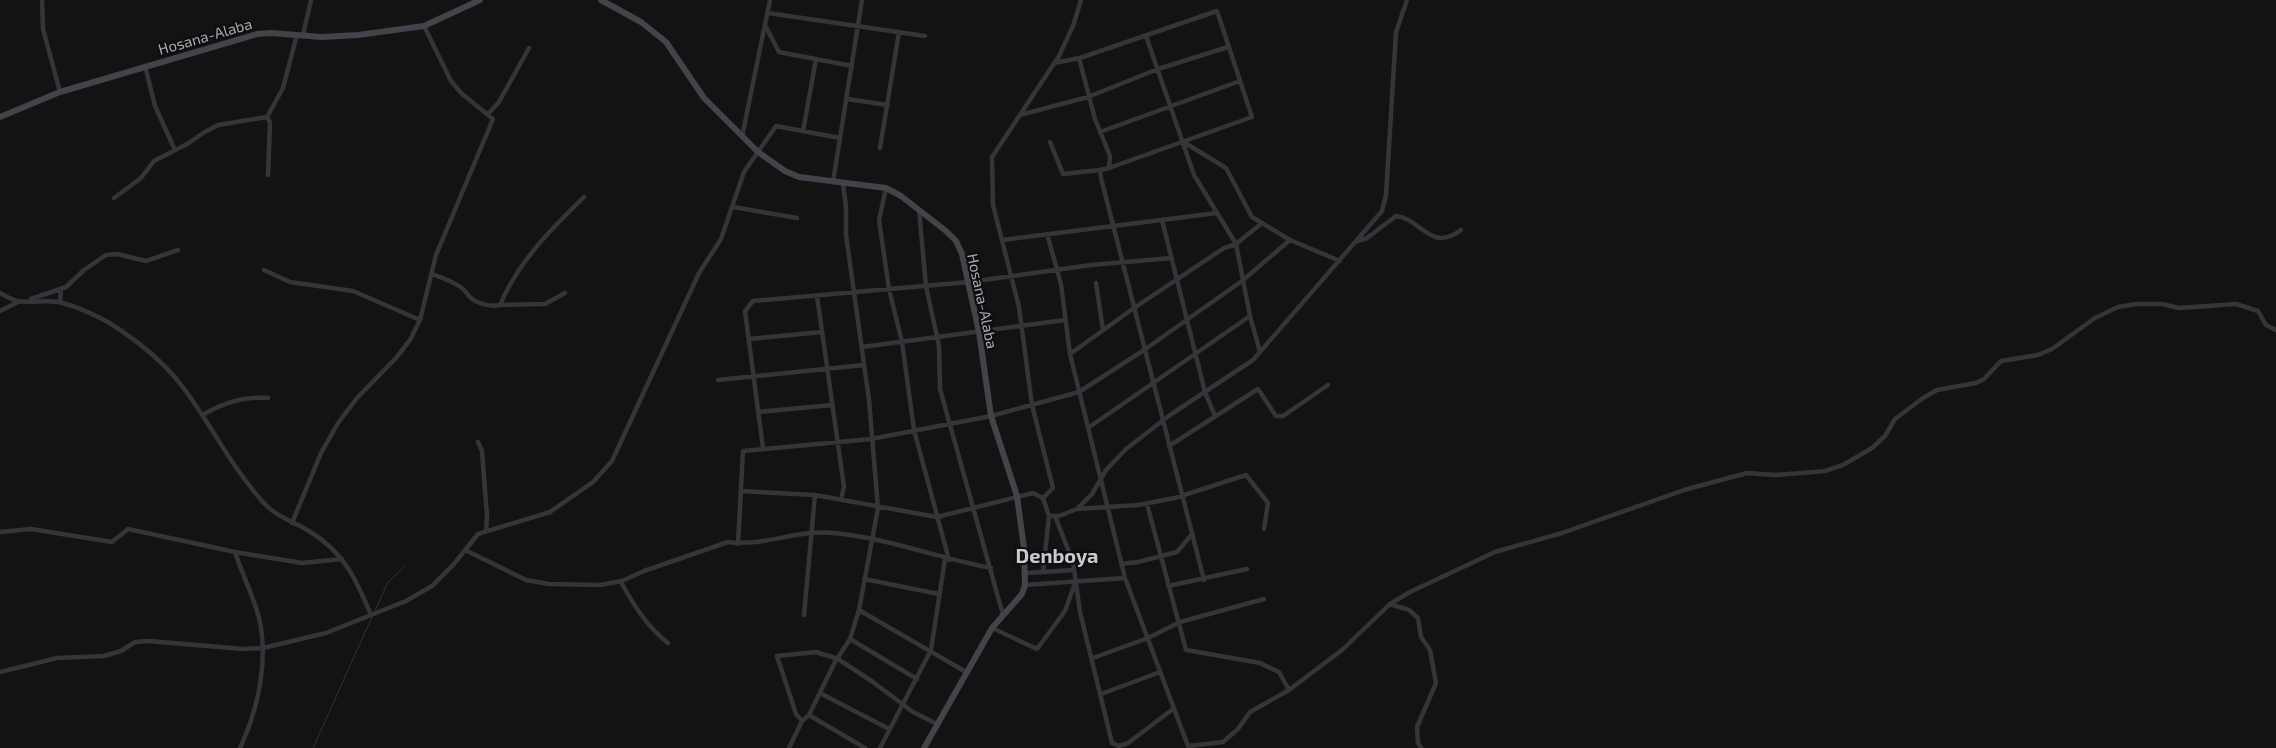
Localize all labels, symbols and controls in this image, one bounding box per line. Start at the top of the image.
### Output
street label: Hosana-Alaba [156,14,254,58]
street label: Hosana-Alaba [964,252,1002,350]
district label: Denboya [1015,543,1099,568]

